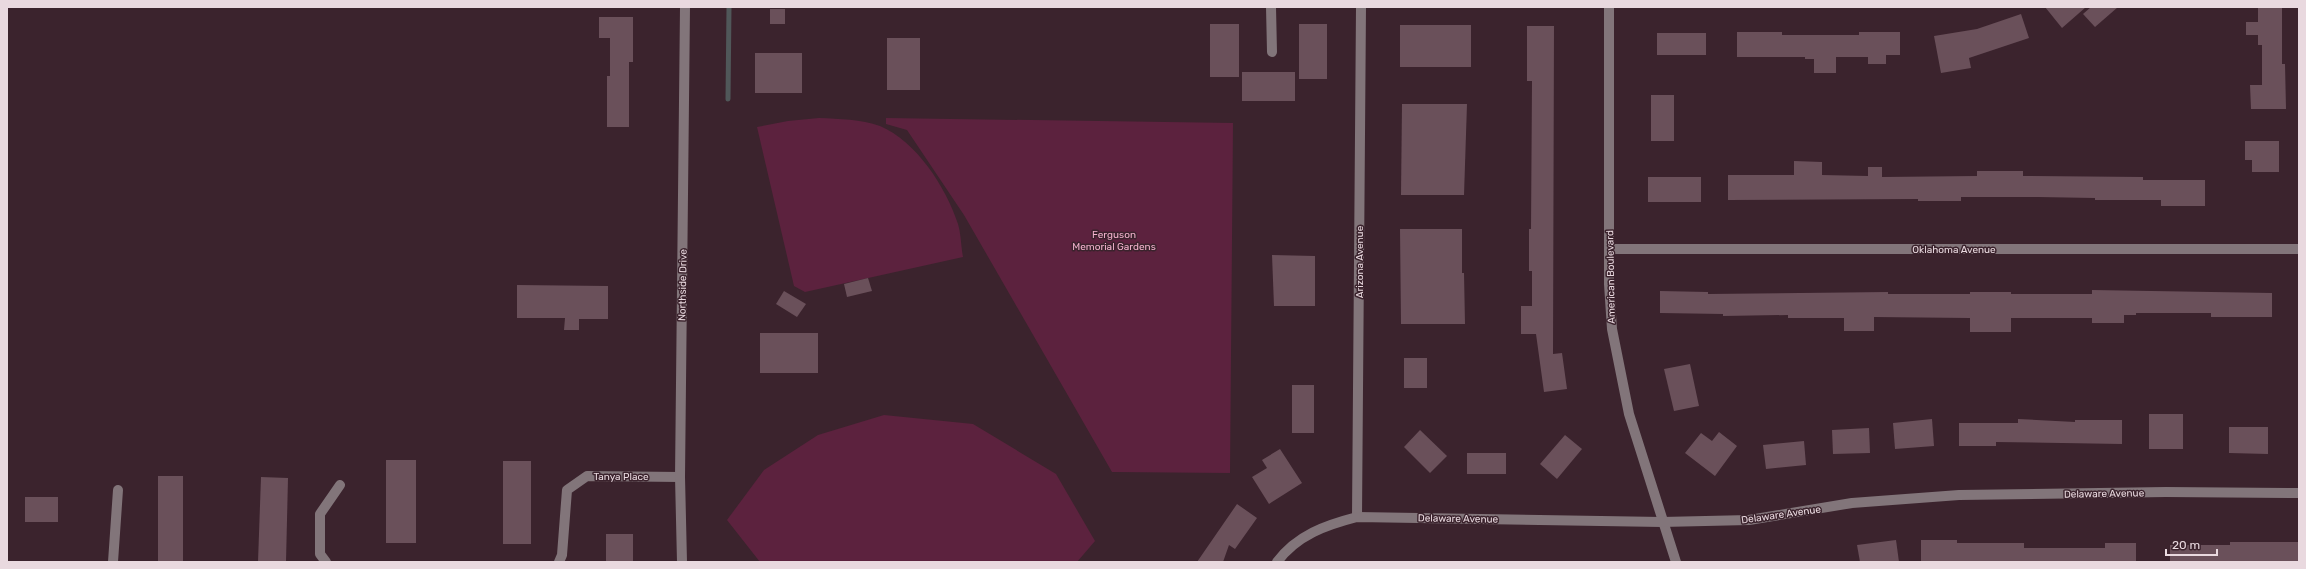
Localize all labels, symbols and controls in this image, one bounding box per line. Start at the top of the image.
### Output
street label: Arizona Avenue [1354,225,1366,298]
park label: Ferguson Memorial Gardens [1072,229,1156,253]
street label: American Boulevard [1604,230,1618,324]
street label: Oklahoma Avenue [1912,244,1996,256]
street label: Northside Drive [676,248,690,321]
street label: Tanya Place [593,471,649,483]
street label: Delaware Avenue [2064,487,2145,501]
street label: Delaware Avenue [1741,503,1822,527]
street label: Delaware Avenue [1418,512,1499,526]
scale bar [2166,531,2217,557]
text: 20 m [2172,538,2200,552]

